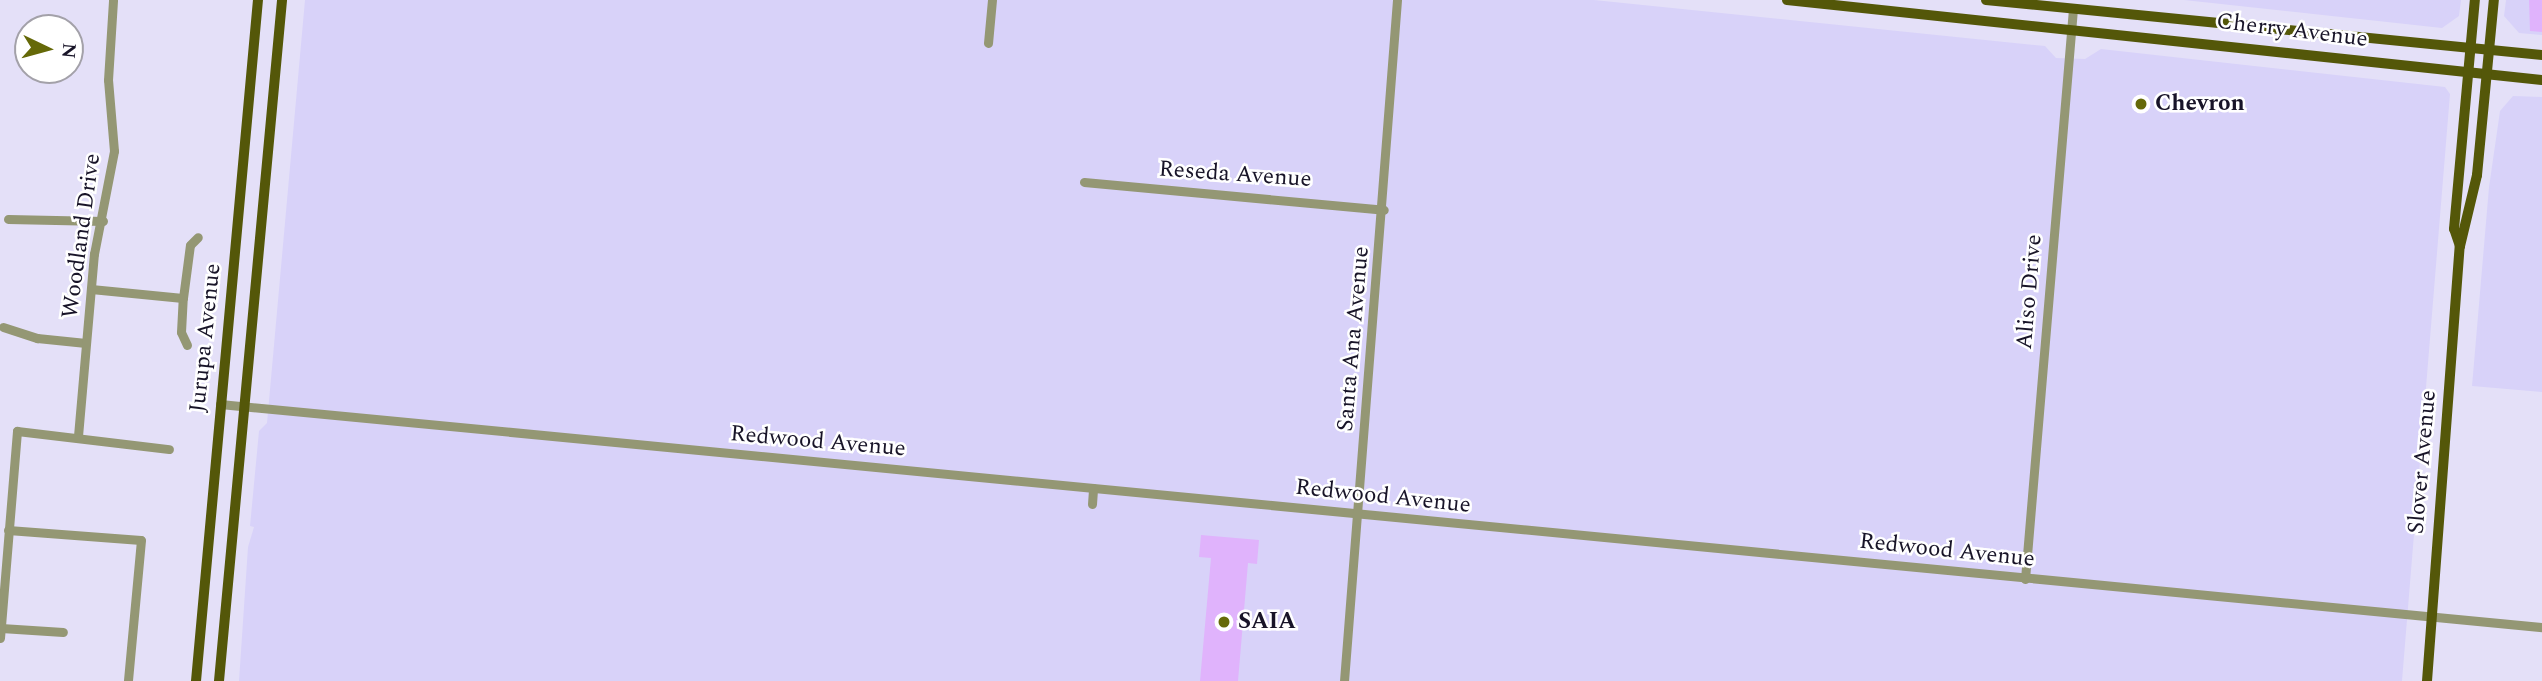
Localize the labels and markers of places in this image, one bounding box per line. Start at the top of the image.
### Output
place label: Chevron [2155,90,2245,118]
marker: Chevron [2133,96,2149,112]
place label: SAIA [1238,608,1296,636]
marker: SAIA [1216,614,1232,630]

